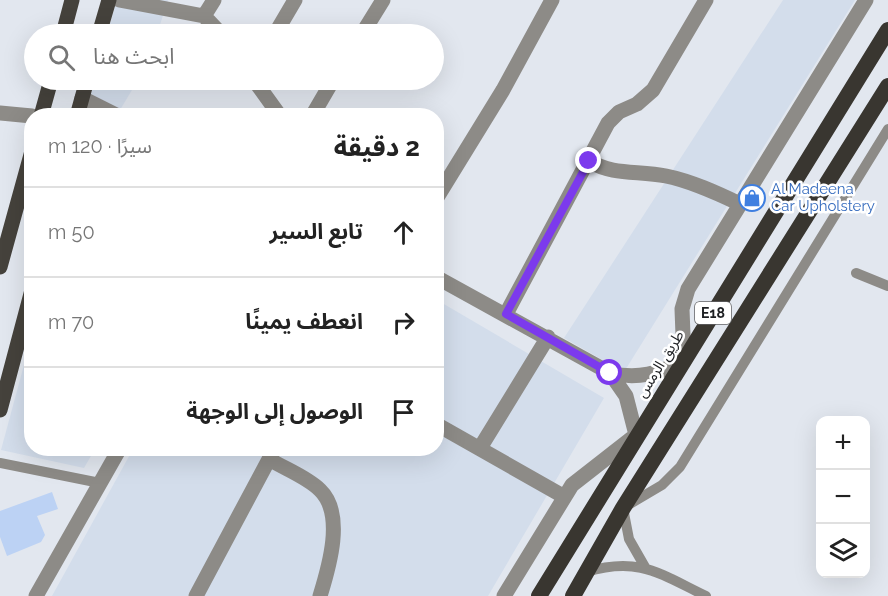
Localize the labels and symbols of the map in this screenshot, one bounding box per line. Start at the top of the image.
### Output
route end [575,147,601,173]
place label: Al Madeena Car Upholstery [771,180,875,215]
shop icon: Al Madeena Car Upholstery [737,183,767,213]
road number: E18 [695,302,731,324]
street label: طريق الرمس [632,327,689,401]
route start [596,359,622,385]

